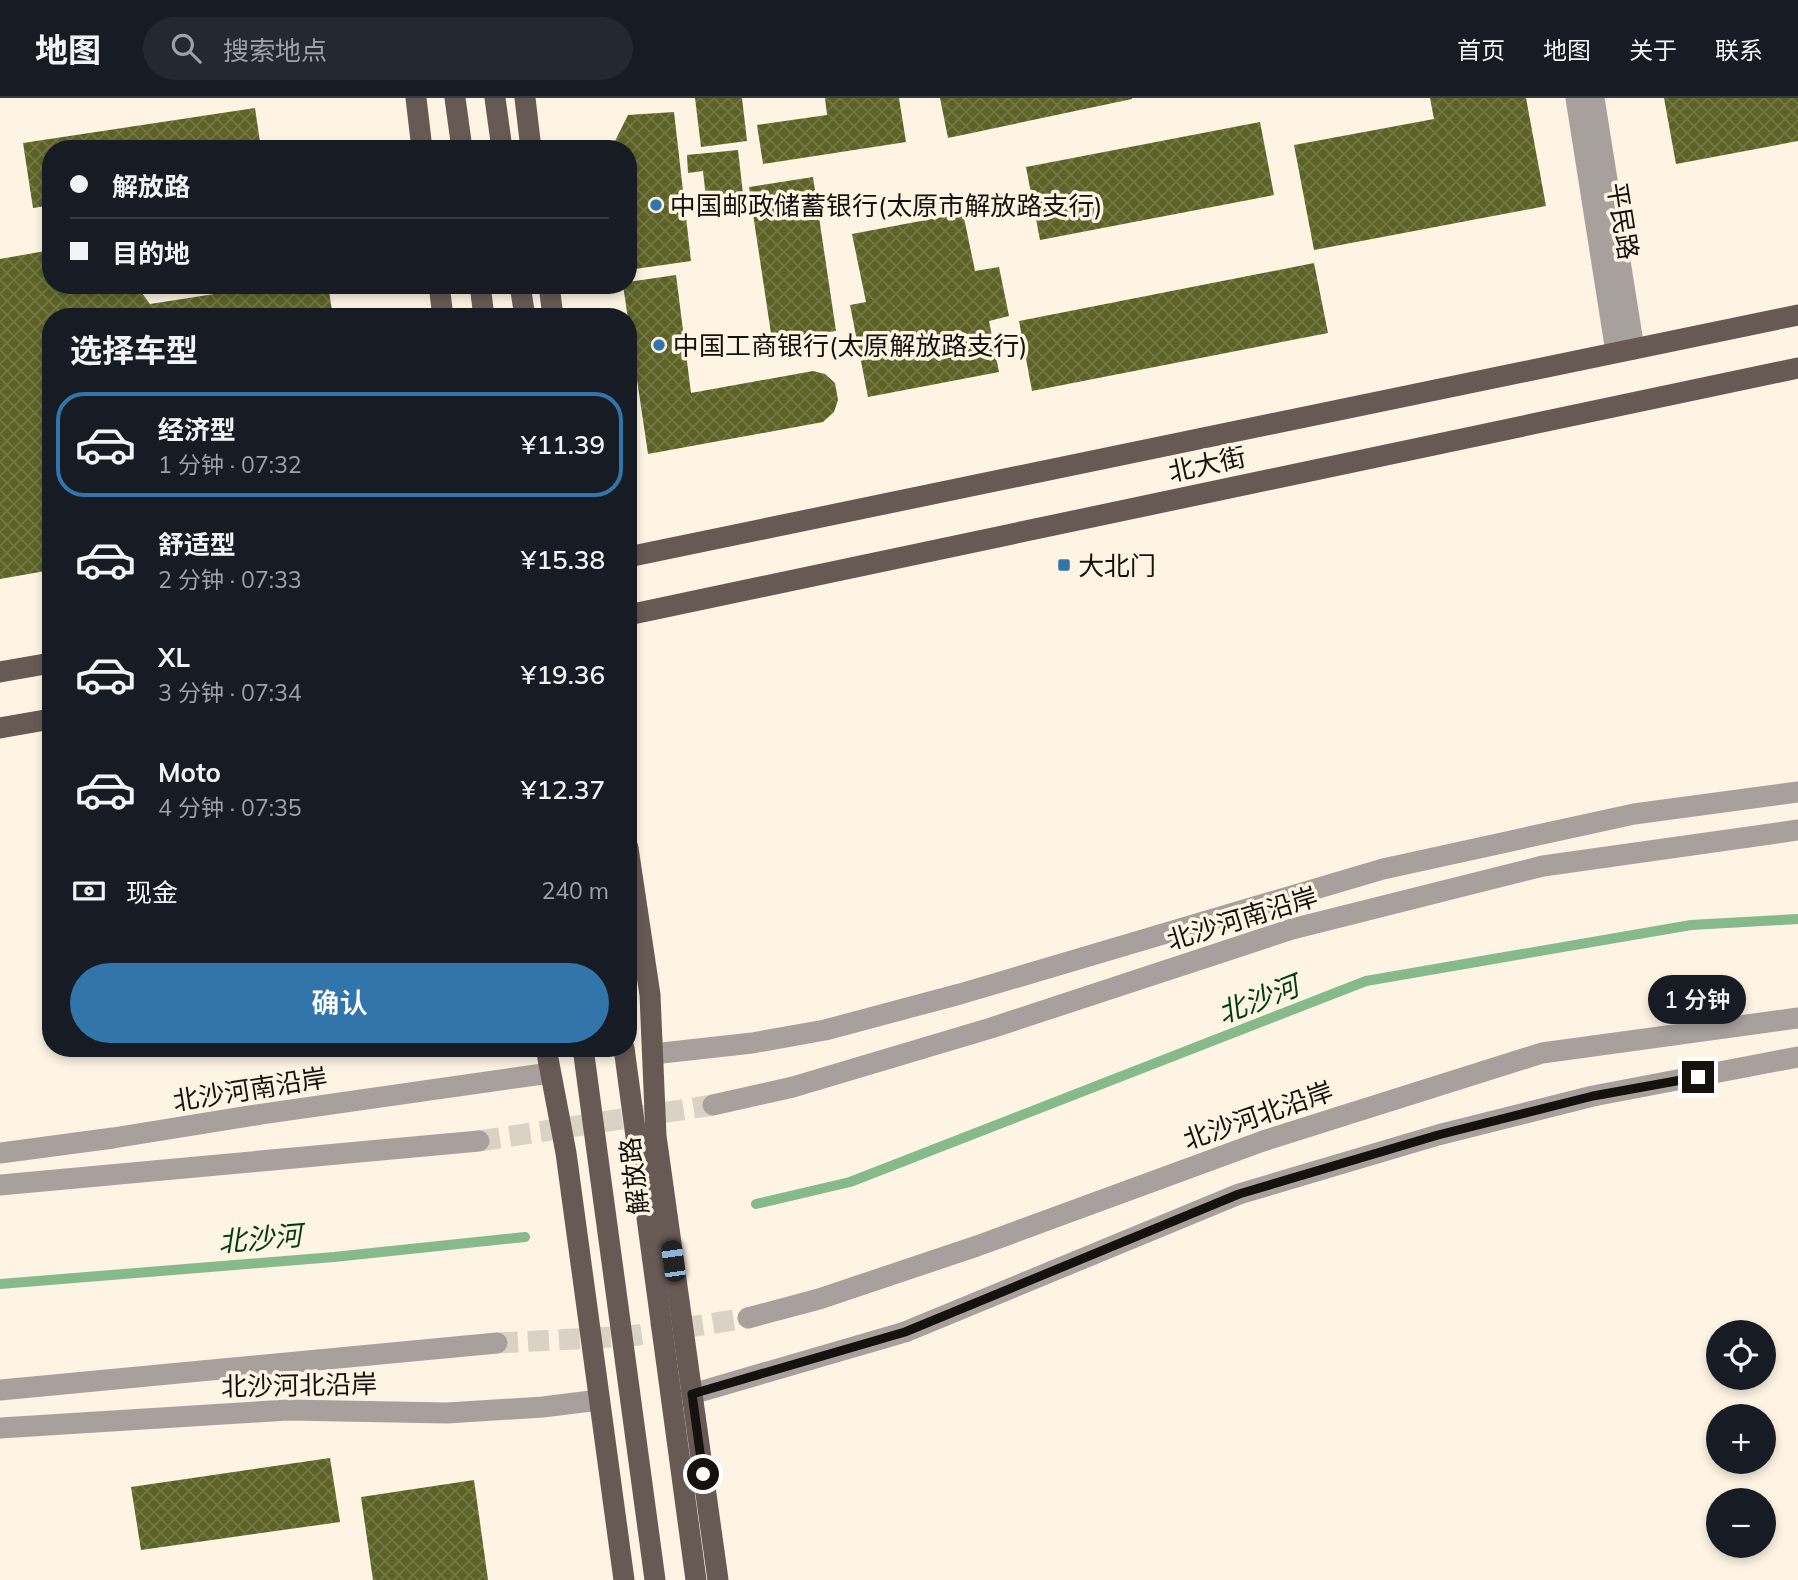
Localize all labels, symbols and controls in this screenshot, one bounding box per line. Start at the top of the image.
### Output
search box [143,17,633,80]
text: 地图 [35,29,101,70]
icon: search [167,29,205,67]
text: 搜索地点 [223,34,327,67]
text: 首页 [1457,35,1505,65]
text: 地图 [1543,35,1591,65]
text: 关于 [1629,35,1677,65]
text: 联系 [1715,35,1763,65]
text: 解放路 [112,170,190,203]
street label: 平民路 [1601,180,1645,262]
place label: 中国邮政储蓄银行(太原市解放路支行) [670,189,1103,222]
marker: 中国邮政储蓄银行(太原市解放路支行) [648,197,664,213]
text: 目的地 [112,237,190,270]
place label: 中国工商银行(太原解放路支行) [673,329,1028,362]
text: 选择车型 [70,330,198,370]
marker: 中国工商银行(太原解放路支行) [651,337,667,353]
icon: car [74,413,137,476]
text: 经济型 [158,413,236,446]
text: ¥11.39 [521,428,605,461]
street label: 北大街 [1165,440,1249,488]
text: 1 分钟 · 07:32 [158,450,302,479]
icon: car [74,528,137,591]
text: 舒适型 [158,528,236,561]
text: ¥15.38 [521,543,605,576]
place label: 大北门 [1078,549,1156,582]
marker: 大北门 [1056,557,1072,573]
text: 2 分钟 · 07:33 [158,565,302,594]
text: XL [158,641,190,674]
icon: car [74,643,137,706]
text: ¥19.36 [521,658,605,691]
text: 3 分钟 · 07:34 [158,678,302,707]
text: Moto [158,756,221,789]
icon: car [74,758,137,821]
text: ¥12.37 [521,773,605,806]
text: 4 分钟 · 07:35 [158,793,302,822]
icon: cash [70,872,108,910]
text: 现金 [126,876,178,909]
text: 240 m [541,876,609,905]
street label: 北沙河南沿岸 [1163,879,1321,957]
button: 确认 [70,963,609,1043]
water label: 北沙河 [1213,966,1308,1030]
callout: 1 分钟 [1649,976,1747,1024]
text: 1 分钟 [1664,985,1730,1014]
street label: 北沙河南沿岸 [170,1061,330,1117]
route end [1682,1061,1714,1093]
street label: 北沙河北沿岸 [1179,1074,1337,1156]
street label: 解放路 [613,1135,655,1217]
water label: 北沙河 [217,1216,308,1259]
car [660,1239,687,1283]
map controls [1706,1320,1776,1558]
button: locate [1706,1320,1776,1390]
street label: 北沙河北沿岸 [221,1367,377,1403]
button: + [1706,1404,1776,1474]
route start [687,1458,719,1490]
button: − [1706,1488,1776,1558]

